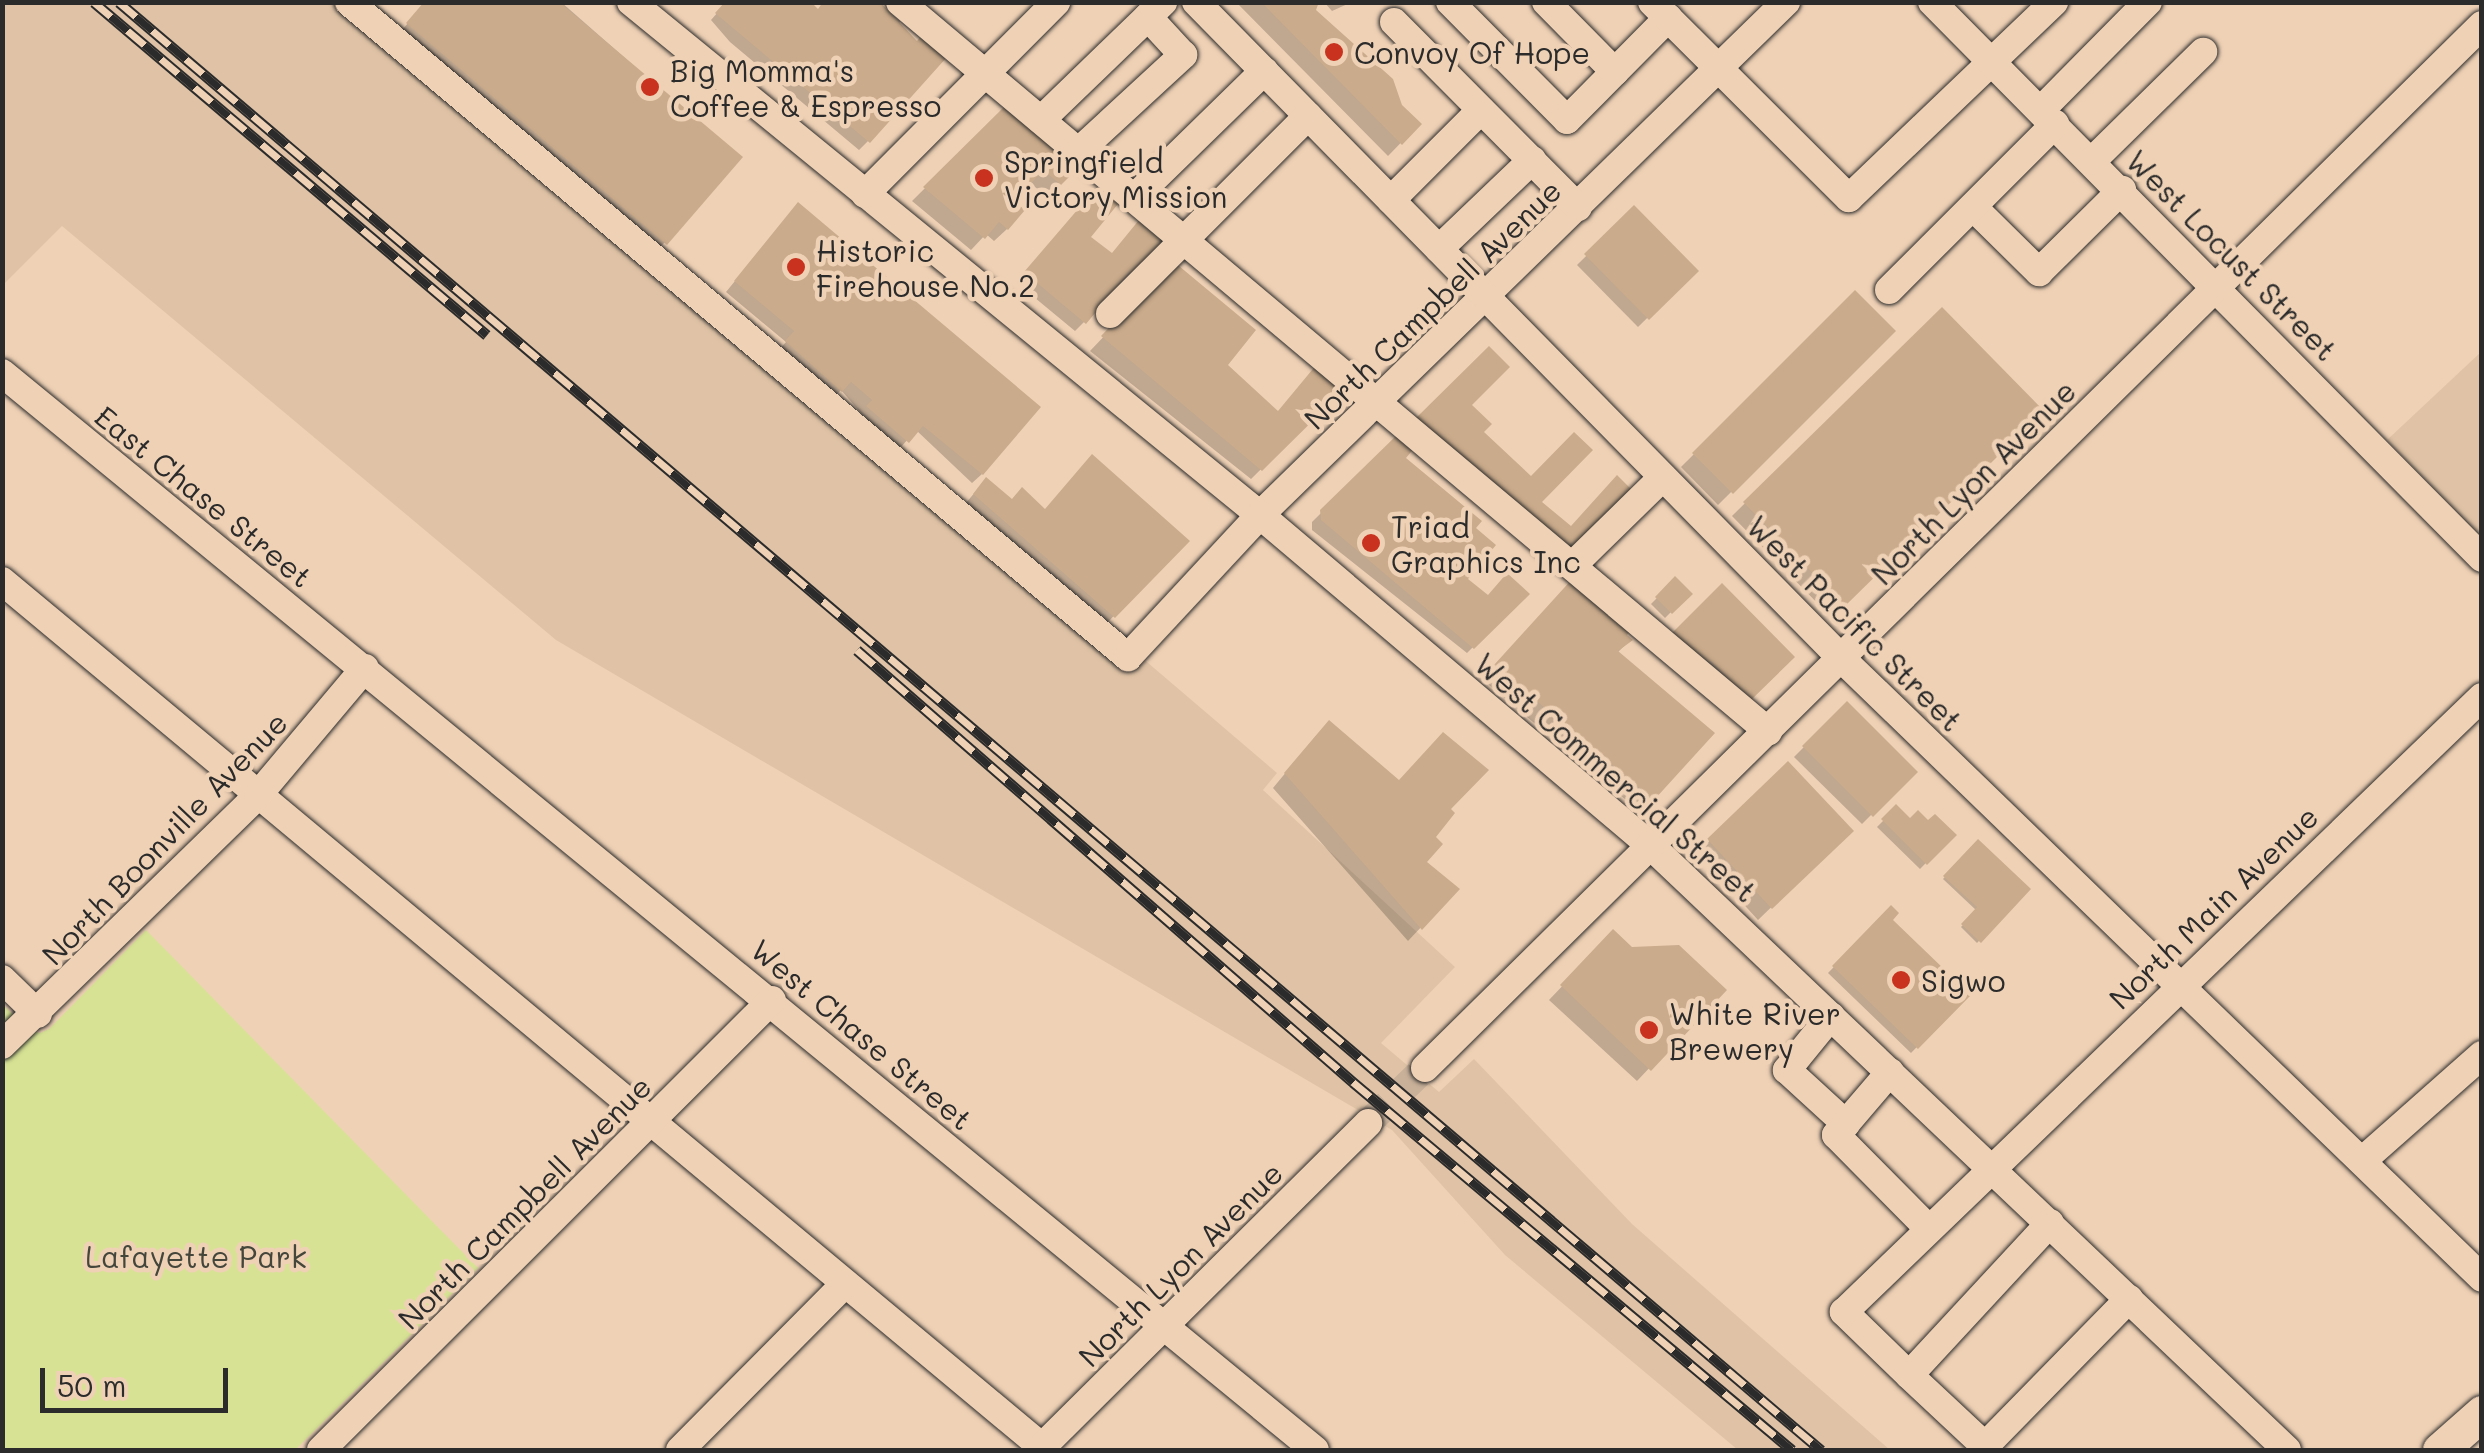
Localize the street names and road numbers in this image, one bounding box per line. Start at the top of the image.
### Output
street label: West Locust Street [2119,142,2345,368]
street label: North Campbell Avenue [1296,172,1568,436]
street label: North Lyon Avenue [1863,372,2083,592]
street label: East Chase Street [88,398,320,594]
street label: West Pacific Street [1740,508,1970,738]
street label: West Commercial Street [1468,645,1764,909]
street label: North Boonville Avenue [34,704,294,972]
street label: North Main Avenue [2101,798,2325,1016]
street label: West Chase Street [744,931,980,1137]
street label: North Campbell Avenue [390,1068,658,1336]
street label: North Lyon Avenue [1070,1154,1290,1374]

